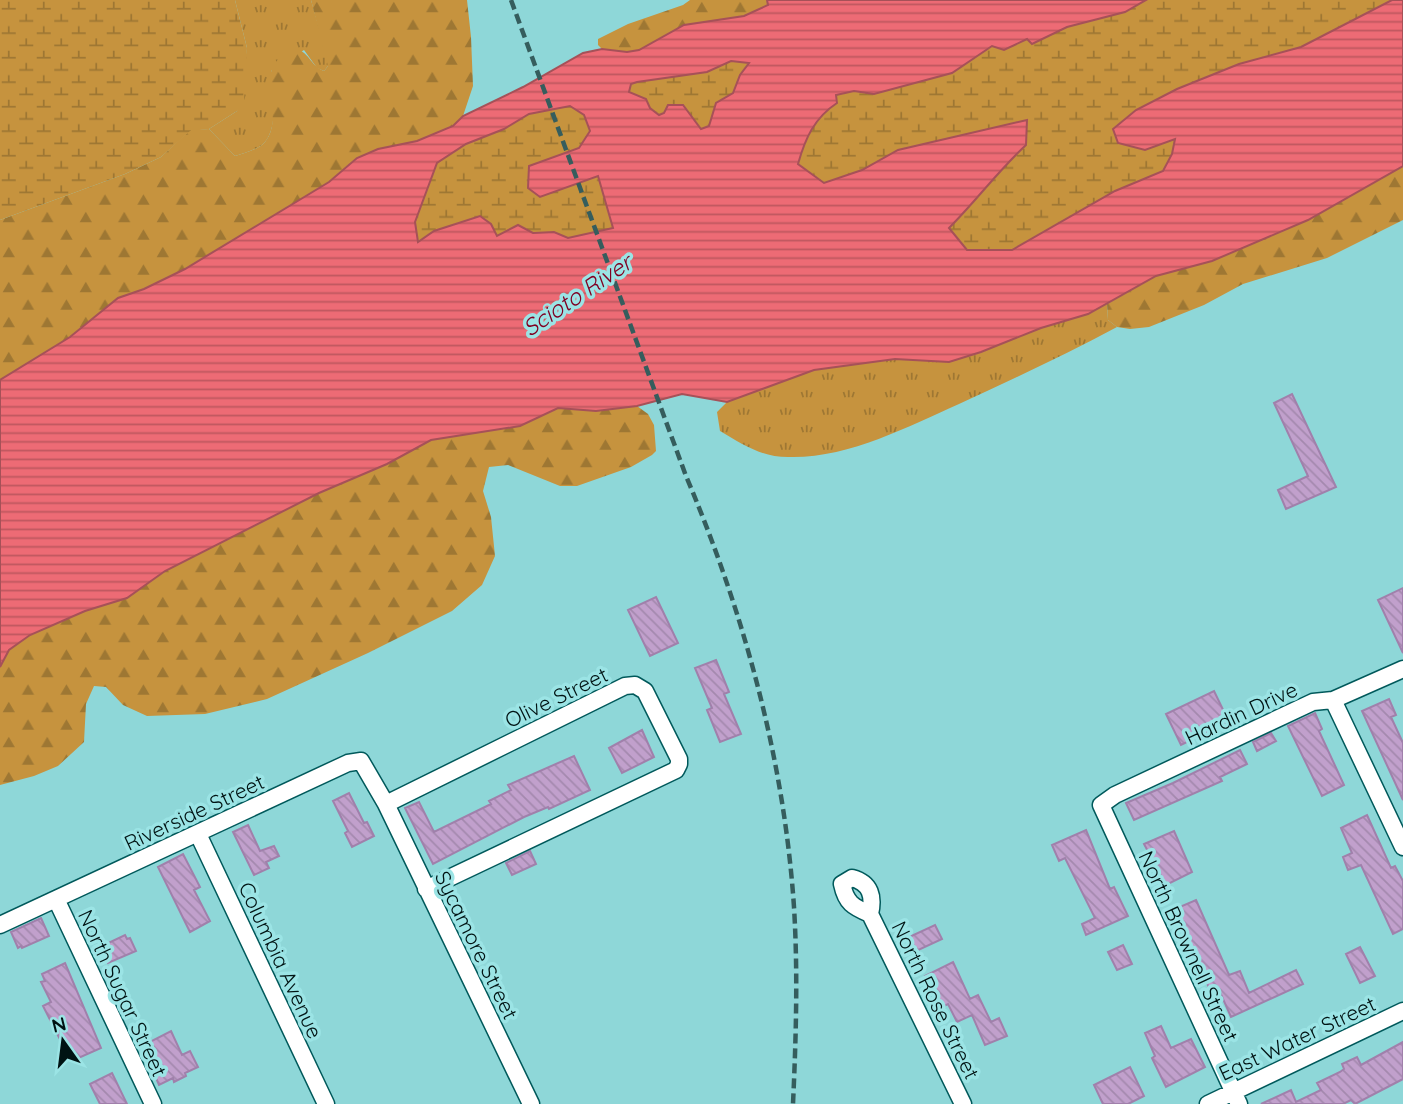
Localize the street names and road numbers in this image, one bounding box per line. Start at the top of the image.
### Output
street label: Olive Street [500,661,612,733]
street label: Hardin Drive [1181,676,1301,750]
street label: Riverside Street [120,768,268,856]
street label: North Brownell Street [1133,847,1245,1045]
street label: Sycamore Street [430,867,524,1023]
street label: Columbia Avenue [233,878,329,1042]
street label: North Sugar Street [73,905,173,1081]
street label: North Rose Street [887,917,985,1083]
street label: East Water Street [1214,990,1380,1086]

